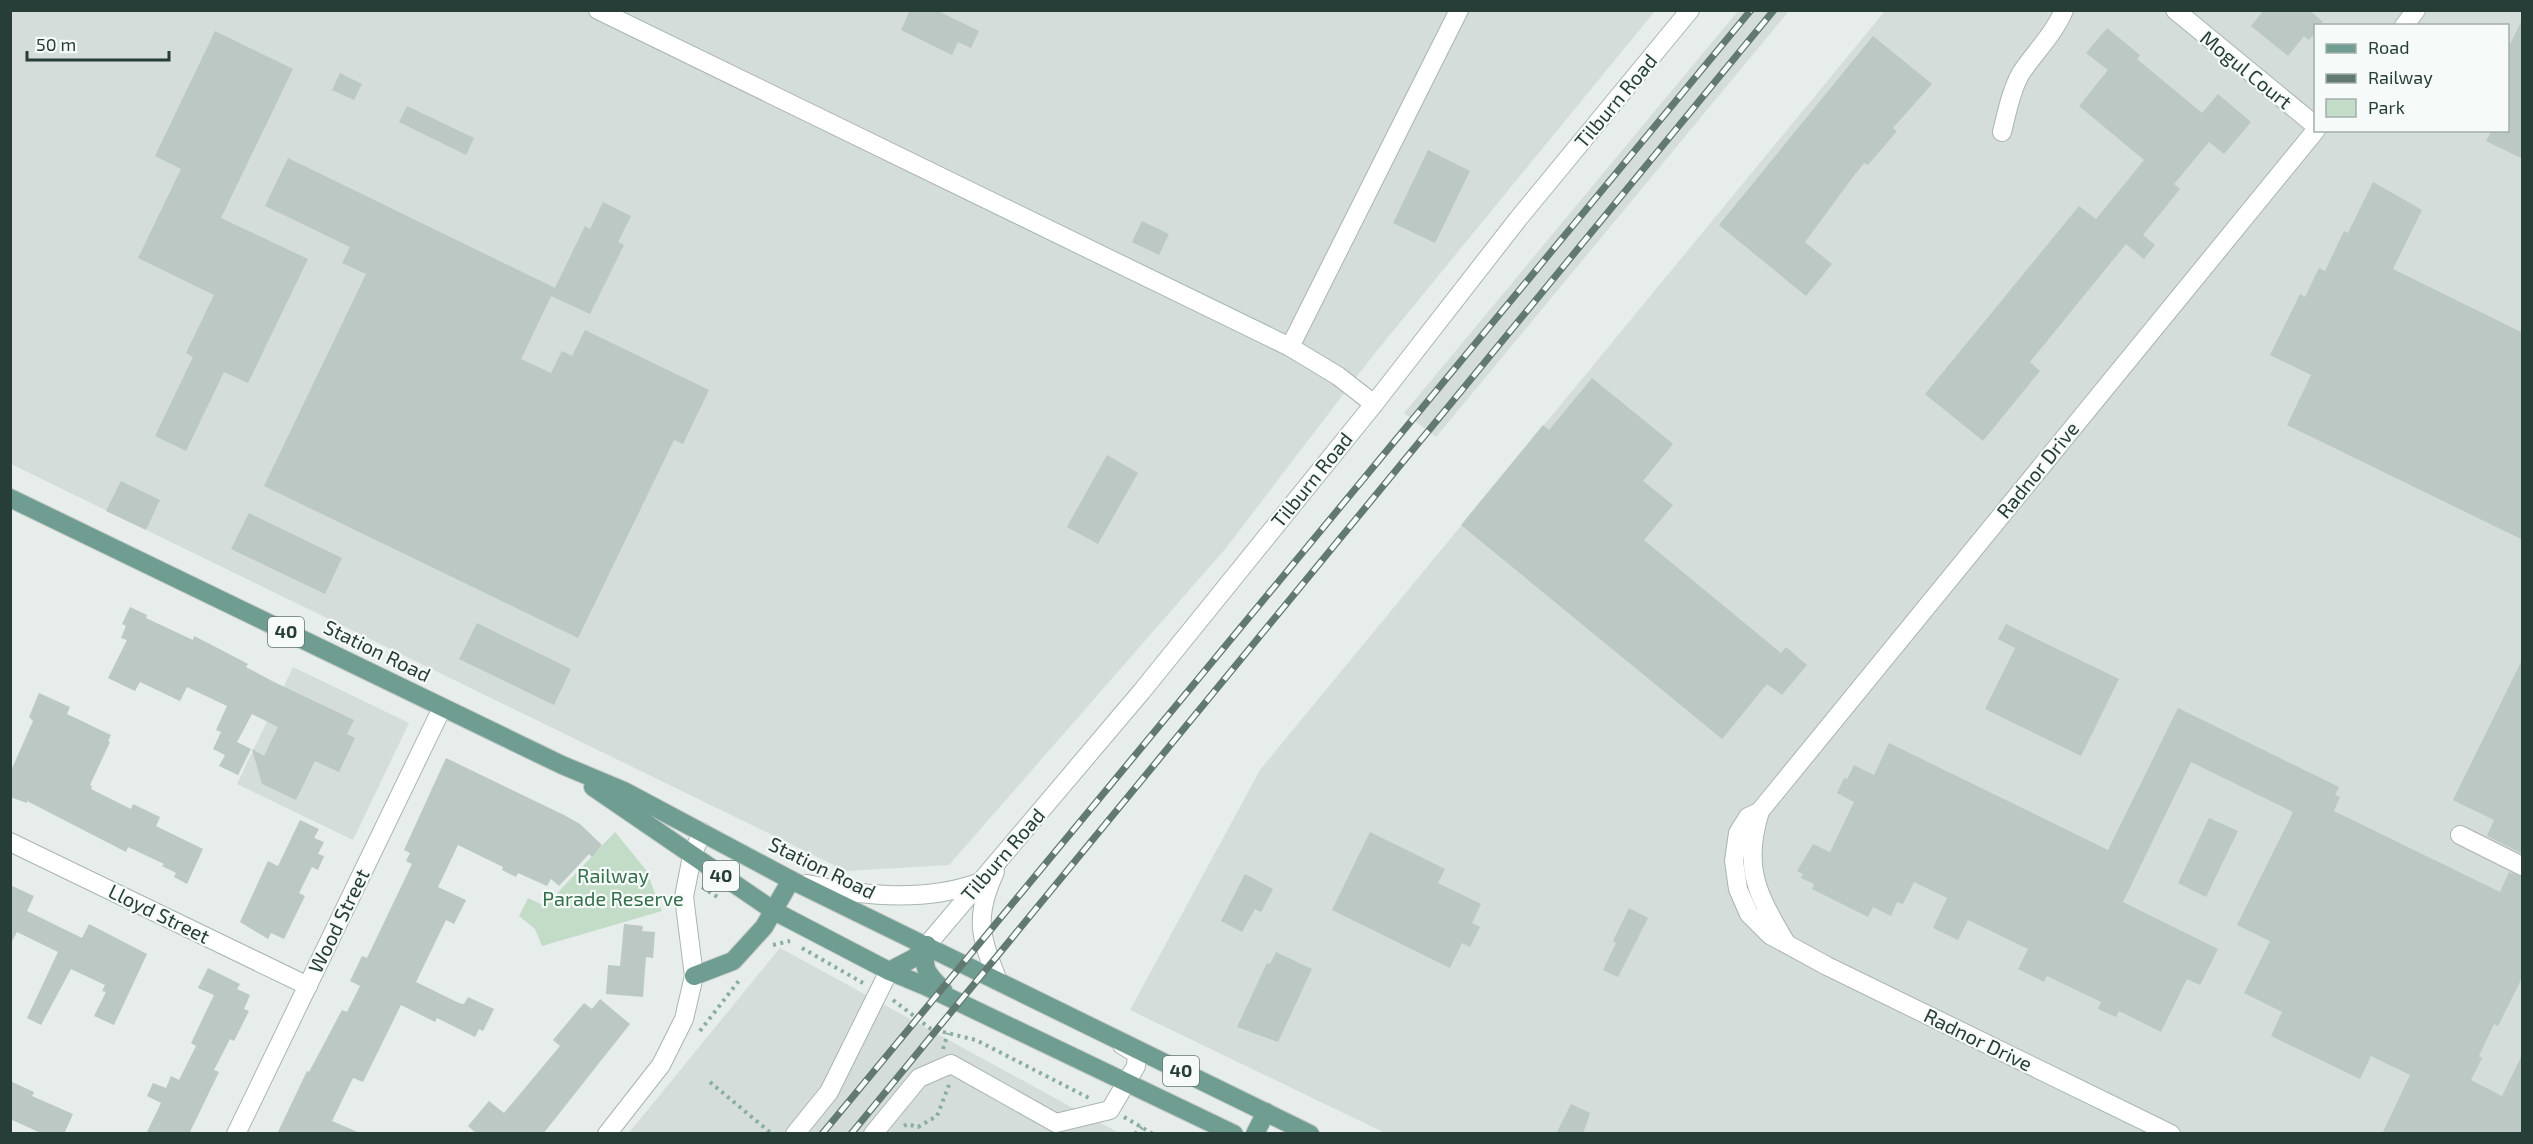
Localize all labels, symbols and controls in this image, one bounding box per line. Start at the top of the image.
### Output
scale bar [27,24,170,62]
legend [2314,24,2509,132]
street label: Mogul Court [2196,25,2298,114]
text: 50 m [36,33,76,55]
text: Road [2368,36,2409,58]
street label: Tilburn Road [1569,48,1662,152]
text: Railway [2368,66,2433,88]
text: Park [2368,96,2405,118]
street label: Radnor Drive [1991,416,2083,523]
street label: Tilburn Road [1266,427,1357,532]
street label: Station Road [320,614,435,686]
road number: 40 [268,617,304,647]
street label: Tilburn Road [955,803,1049,906]
street label: Station Road [765,831,880,903]
road number: 40 [703,861,739,891]
park label: Railway Parade Reserve [542,863,684,910]
street label: Wood Street [303,864,374,977]
street label: Lloyd Street [105,878,214,948]
street label: Radnor Drive [1920,1003,2036,1076]
road number: 40 [1163,1056,1199,1086]

